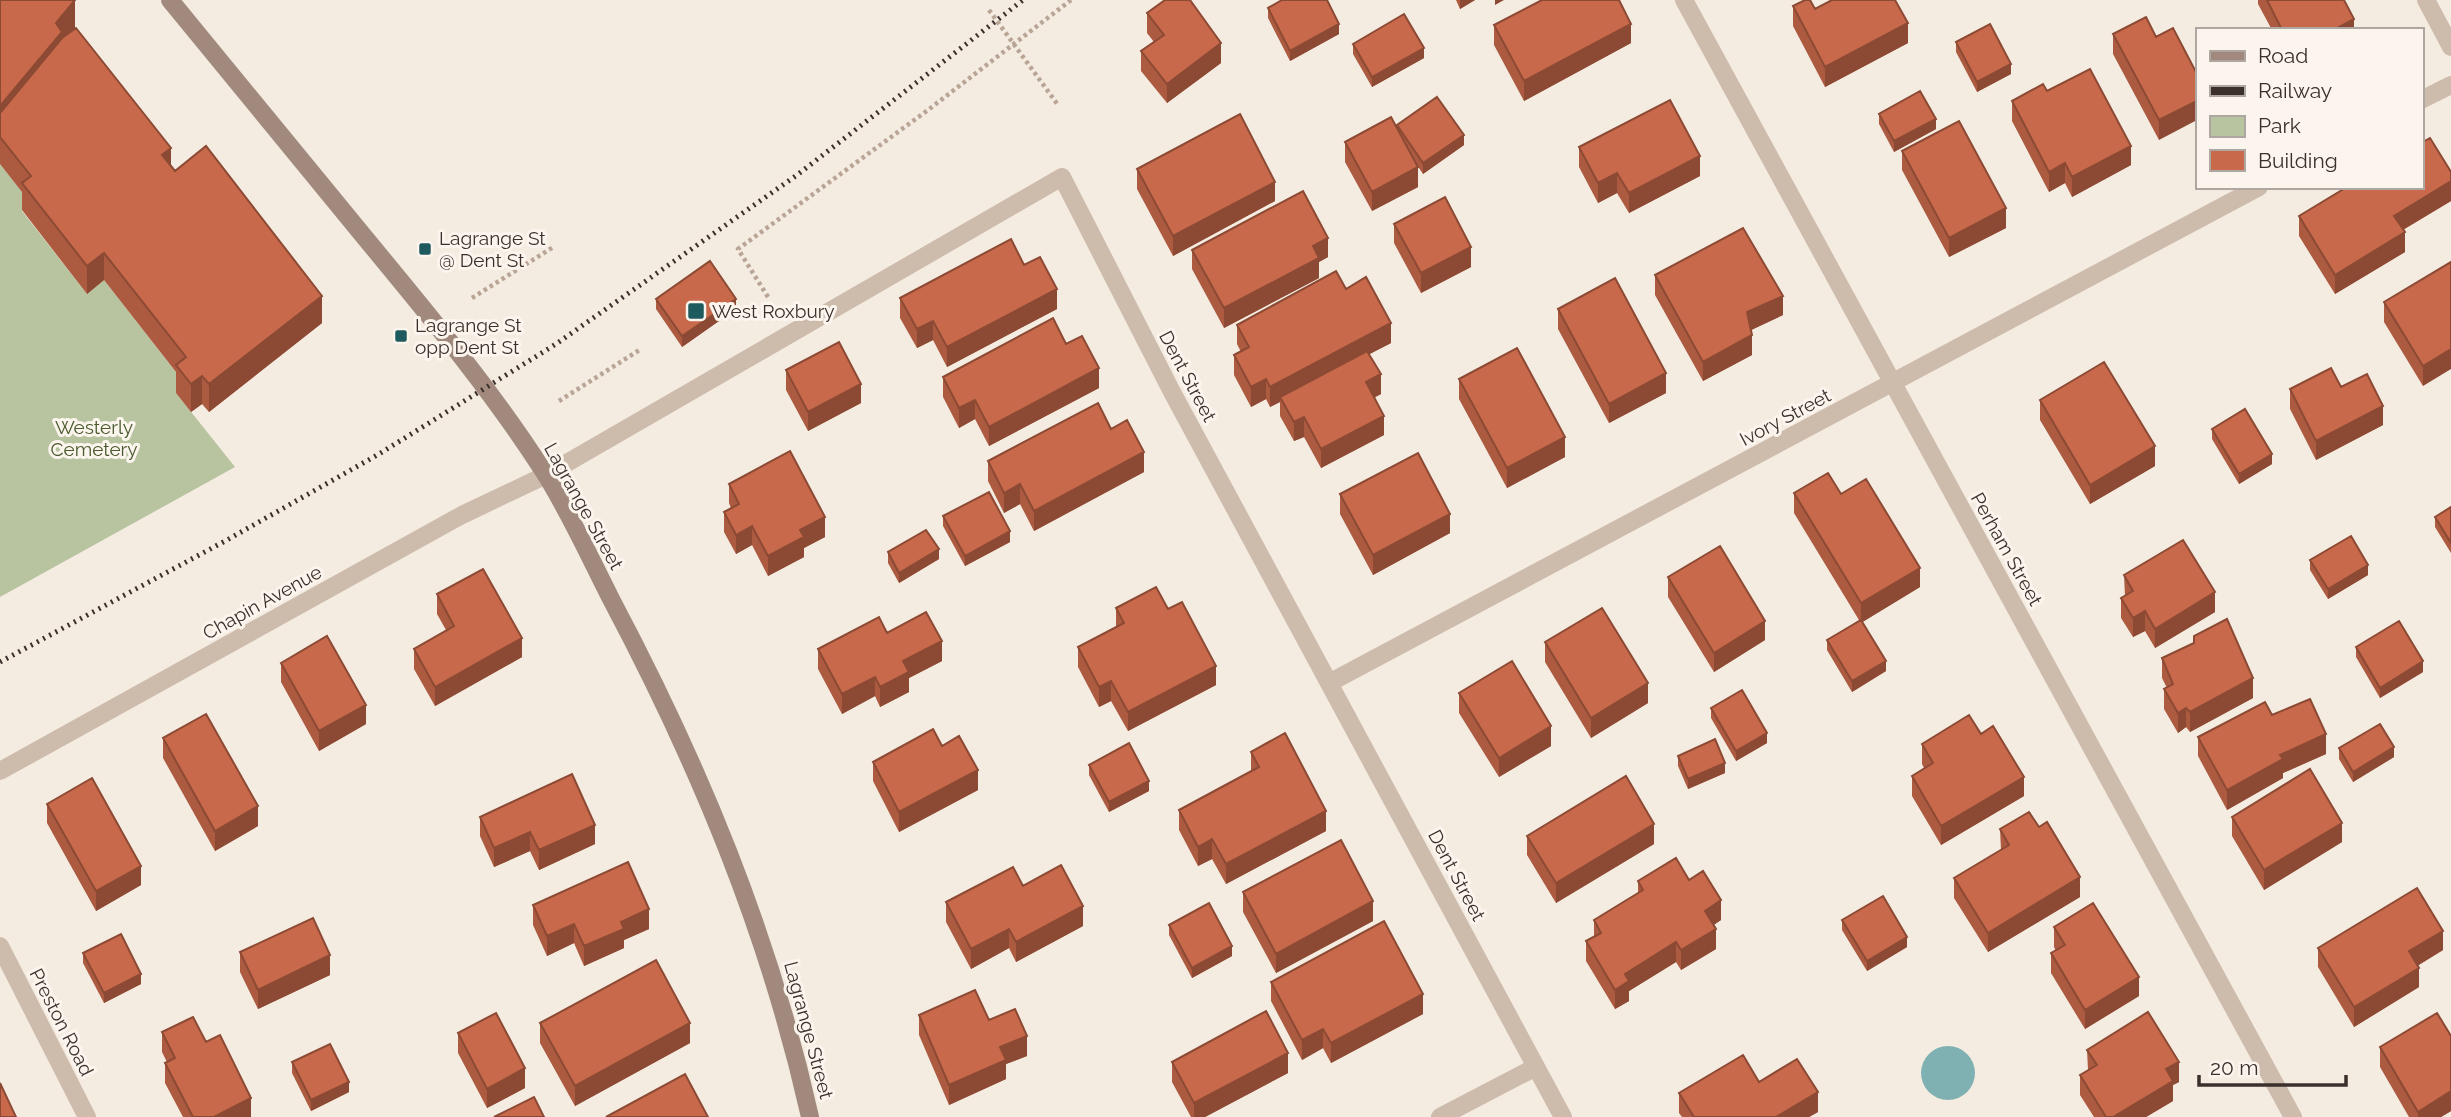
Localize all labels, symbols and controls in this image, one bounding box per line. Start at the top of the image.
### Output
legend [2196,28,2423,189]
text: Road [2258,43,2308,68]
text: Railway [2258,78,2332,103]
text: Park [2258,113,2301,138]
text: Building [2258,148,2338,173]
place label: Lagrange St @ Dent St [439,227,546,271]
marker: Lagrange St @ Dent St [417,241,433,257]
place label: West Roxbury [712,300,835,322]
marker: West Roxbury [686,301,706,321]
place label: Lagrange St opp Dent St [415,314,522,358]
street label: Dent Street [1155,327,1221,426]
marker: Lagrange St opp Dent St [393,328,409,344]
street label: Ivory Street [1736,384,1835,450]
park label: Westerly Cemetery [50,416,138,460]
street label: Lagrange Street [540,439,628,574]
street label: Perham Street [1967,489,2047,610]
street label: Chapin Avenue [199,560,325,644]
street label: Dent Street [1424,826,1490,925]
street label: Lagrange Street [780,959,838,1102]
street label: Preston Road [26,965,98,1079]
scale bar [2199,1044,2346,1088]
text: 20 m [2210,1055,2258,1080]

